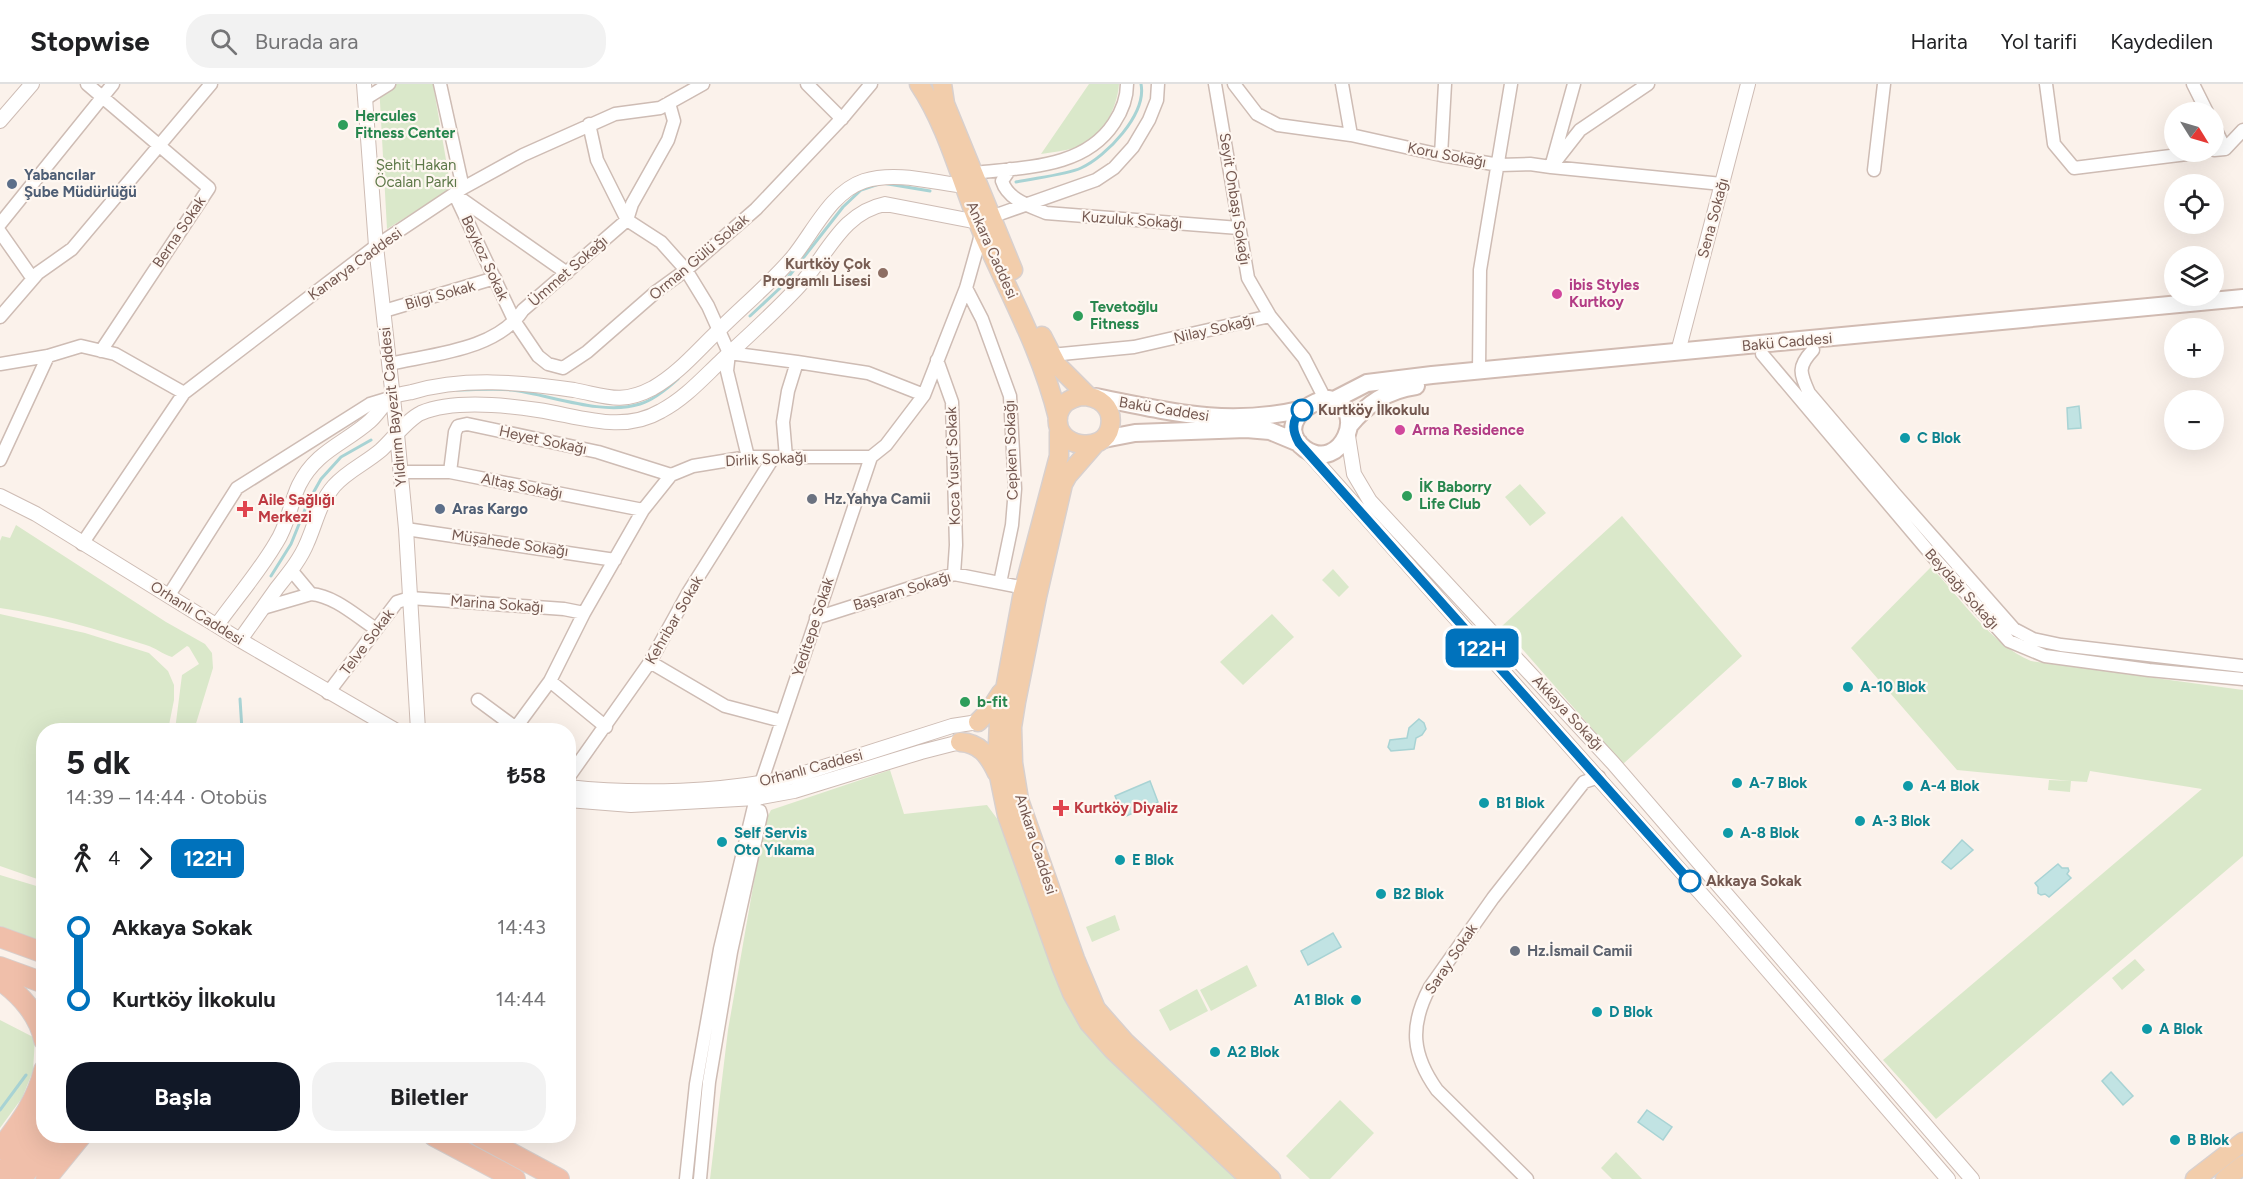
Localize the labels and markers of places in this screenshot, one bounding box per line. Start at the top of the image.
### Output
place label: Hercules Fitness Center [355,107,456,142]
marker: Hercules Fitness Center [336,118,350,132]
place label: Yabancılar Şube Müdürlüğü [24,166,137,201]
marker: Yabancılar Şube Müdürlüğü [5,177,19,191]
place label: Kurtköy Çok Programlı Lisesi [762,255,871,290]
marker: Kurtköy Çok Programlı Lisesi [876,266,890,280]
place label: ibis Styles Kurtkoy [1569,276,1639,311]
marker: ibis Styles Kurtkoy [1550,287,1564,301]
place label: Tevetoğlu Fitness [1090,298,1158,333]
marker: Tevetoğlu Fitness [1071,309,1085,323]
marker: Kurtköy İlkokulu [1291,399,1313,421]
place label: Kurtköy İlkokulu [1318,400,1430,419]
place label: Arma Residence [1412,421,1525,439]
marker: Arma Residence [1393,423,1407,437]
place label: C Blok [1917,429,1961,447]
marker: C Blok [1898,431,1912,445]
place label: İK Baborry Life Club [1419,477,1492,513]
marker: İK Baborry Life Club [1400,489,1414,503]
place label: Hz.Yahya Camii [824,490,931,508]
place label: Aile Sağlığı Merkezi [258,491,335,526]
marker: Hz.Yahya Camii [805,492,819,506]
marker: Aile Sağlığı Merkezi [236,500,254,518]
place label: Aras Kargo [452,500,528,518]
marker: Aras Kargo [433,502,447,516]
place label: A-10 Blok [1860,678,1926,696]
marker: A-10 Blok [1841,680,1855,694]
place label: b-fit [977,693,1008,711]
marker: b-fit [958,695,972,709]
place label: A-7 Blok [1749,774,1807,792]
marker: A-7 Blok [1730,776,1744,790]
place label: A-4 Blok [1920,777,1980,795]
marker: A-4 Blok [1901,779,1915,793]
place label: B1 Blok [1496,794,1545,812]
marker: B1 Blok [1477,796,1491,810]
marker: Kurtköy Diyaliz [1052,799,1070,817]
place label: Kurtköy Diyaliz [1074,799,1178,817]
place label: A-3 Blok [1872,812,1930,830]
marker: A-3 Blok [1853,814,1867,828]
place label: Self Servis Oto Yıkama [734,824,814,859]
place label: A-8 Blok [1740,824,1799,842]
marker: A-8 Blok [1721,826,1735,840]
marker: Self Servis Oto Yıkama [715,835,729,849]
place label: E Blok [1132,851,1174,869]
marker: E Blok [1113,853,1127,867]
marker: Akkaya Sokak [1679,870,1701,892]
place label: Akkaya Sokak [1706,872,1802,890]
place label: B2 Blok [1393,885,1444,903]
marker: B2 Blok [1374,887,1388,901]
place label: Hz.İsmail Camii [1527,941,1633,960]
marker: Hz.İsmail Camii [1508,944,1522,958]
place label: A1 Blok [1294,991,1344,1009]
marker: A1 Blok [1349,993,1363,1007]
place label: D Blok [1609,1003,1653,1021]
marker: D Blok [1590,1005,1604,1019]
place label: A Blok [2159,1020,2203,1038]
marker: A Blok [2140,1022,2154,1036]
place label: A2 Blok [1227,1043,1280,1061]
marker: A2 Blok [1208,1045,1222,1059]
place label: B Blok [2187,1131,2229,1149]
marker: B Blok [2168,1133,2182,1147]

